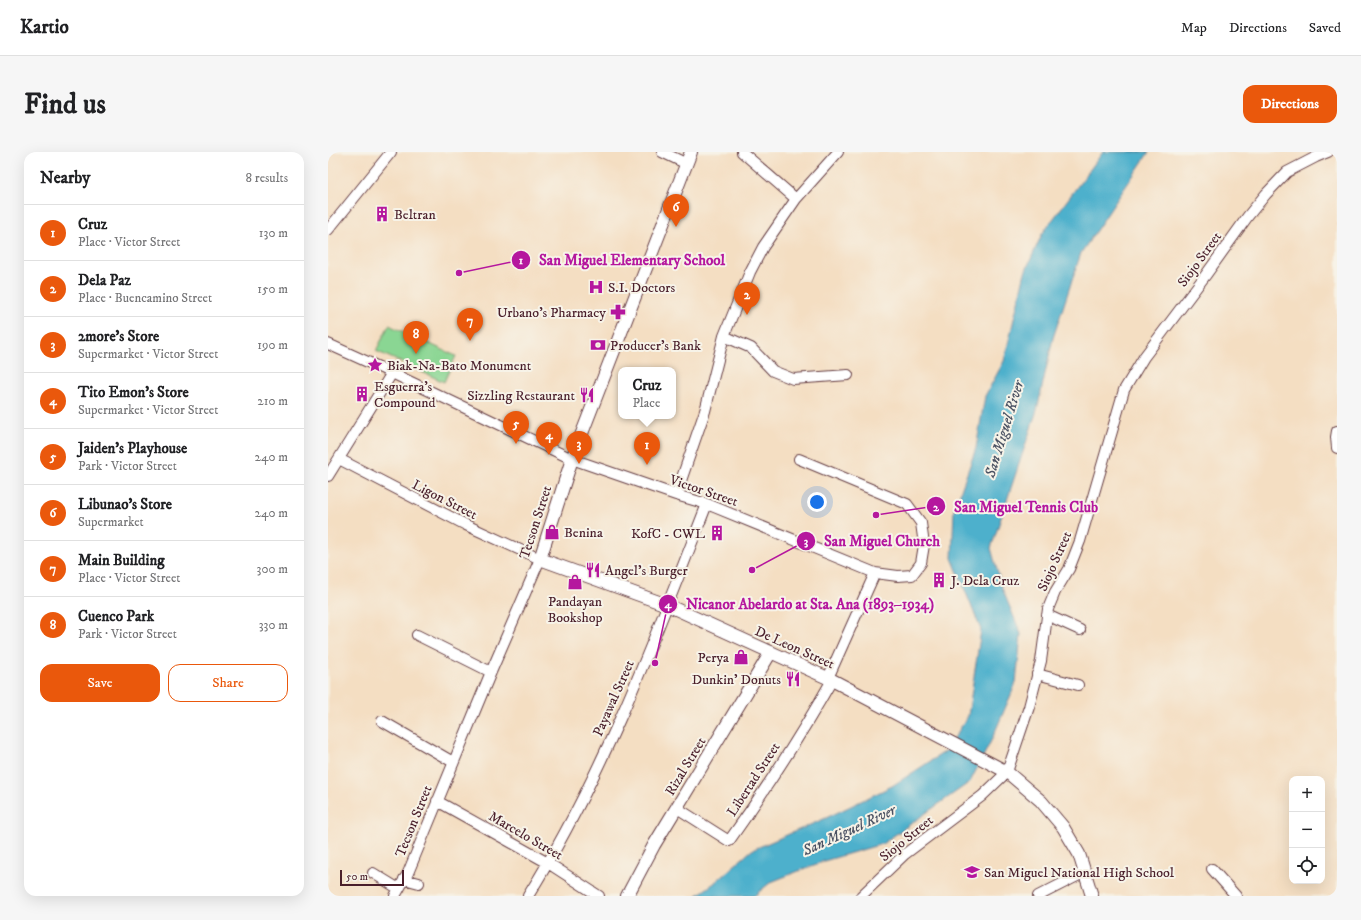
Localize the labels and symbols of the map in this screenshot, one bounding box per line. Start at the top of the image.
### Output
pin: 6 [663,194,689,227]
building icon: Beltran [373,205,391,223]
place label: Beltran [394,206,436,224]
street label: Siojo Street [1174,228,1226,291]
callout: San Miguel Elementary School [511,246,733,273]
text: San Miguel Elementary School [539,251,726,270]
text: 1 [519,253,524,268]
hospital icon: S.I. Doctors [587,278,605,296]
place label: S.I. Doctors [608,279,675,297]
pin: 2 [734,282,760,315]
pharmacy icon: Urbano's Pharmacy [609,303,627,321]
place label: Urbano's Pharmacy [497,304,606,322]
pin: 7 [457,308,483,341]
pin: 8 [403,321,429,354]
bank icon: Producer's Bank [589,336,607,354]
place label: Producer's Bank [610,337,701,355]
place icon: Biak-Na-Bato Monument [366,356,384,374]
place label: Biak-Na-Bato Monument [387,357,532,375]
water label: San Miguel River [980,377,1029,481]
place label: Esguerra's Compound [374,378,436,412]
building icon: Esguerra's Compound [353,385,371,403]
restaurant icon: Sizzling Restaurant [578,386,596,404]
place label: Sizzling Restaurant [467,387,576,405]
pin: 5 [503,411,529,444]
pin: 4 [536,422,562,455]
pin: 3 [566,431,592,464]
pin: 1 [634,432,660,465]
street label: Victor Street [666,471,741,511]
street label: Ligon Street [409,476,481,524]
street label: Tecson Street [516,483,556,561]
your location [807,492,827,512]
callout: San Miguel Tennis Club [926,493,1106,520]
text: San Miguel Tennis Club [954,498,1098,517]
text: 2 [933,500,940,515]
shop icon: Benina [543,523,561,541]
place label: Benina [564,524,603,542]
building icon: KofC - CWL [708,524,726,542]
place label: KofC - CWL [631,525,705,543]
callout: San Miguel Church [796,527,948,554]
street label: Siojo Street [1034,528,1076,594]
text: San Miguel Church [824,532,940,551]
text: 3 [804,534,809,549]
restaurant icon: Angel's Burger [584,561,602,579]
place label: Angel's Burger [605,562,689,580]
building icon: J. Dela Cruz [930,571,948,589]
place label: J. Dela Cruz [949,572,1019,590]
shop icon: Pandayan Bookshop [566,573,584,591]
callout: Nicanor Abelardo at Sta. Ana (1893–1934) [658,591,942,618]
place label: Pandayan Bookshop [547,593,603,627]
text: Nicanor Abelardo at Sta. Ana (1893–1934) [686,595,934,614]
text: 4 [664,597,673,612]
street label: De Leon Street [752,622,838,674]
shop icon: Perya [732,648,750,666]
place label: Perya [697,649,729,667]
street label: Payawal Street [589,657,639,739]
restaurant icon: Dunkin' Donuts [784,670,802,688]
place label: Dunkin' Donuts [692,671,781,689]
street label: Rizal Street [661,733,711,799]
street label: Libertad Street [723,739,785,820]
street label: Tecson Street [391,782,437,860]
water label: San Miguel River [799,800,900,861]
street label: Marcelo Street [485,807,566,865]
street label: Siojo Street [876,811,938,866]
school or university icon: San Miguel National High School [963,863,981,881]
place label: San Miguel National High School [984,864,1175,882]
scale bar [340,868,404,887]

